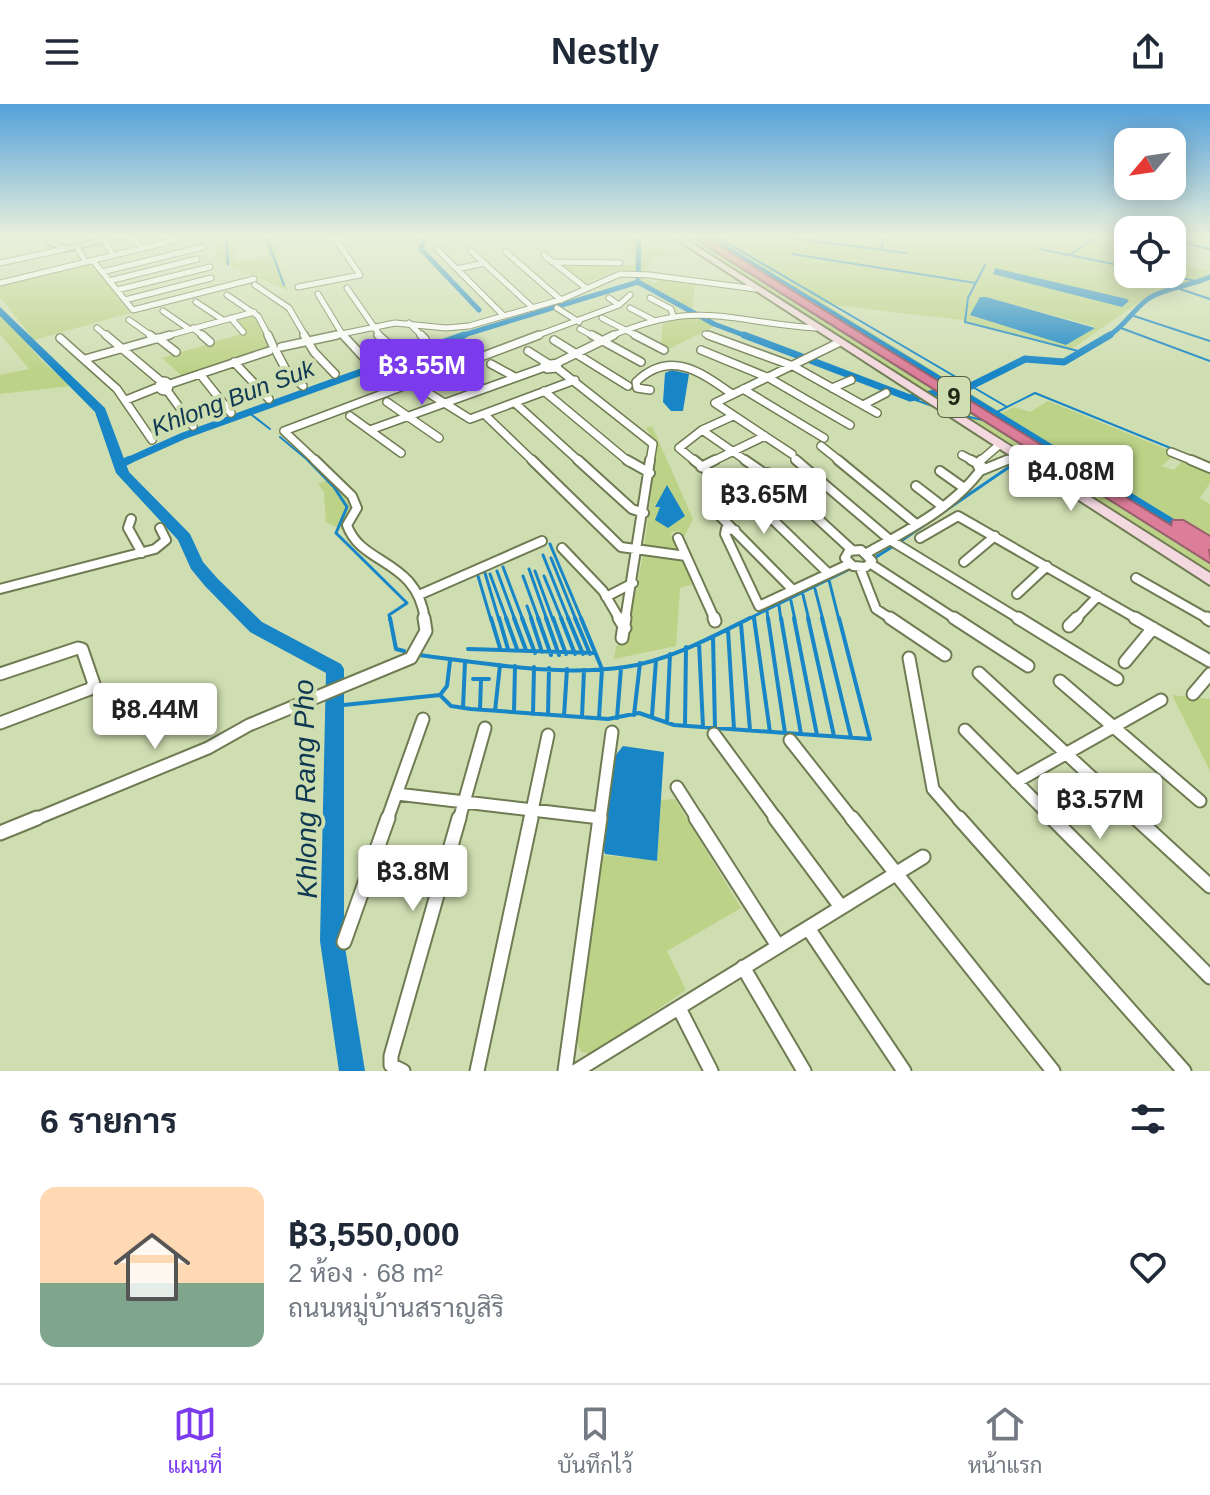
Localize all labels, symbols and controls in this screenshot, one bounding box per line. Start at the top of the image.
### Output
icon: menu [40,30,84,74]
icon: share [1126,30,1170,74]
text: Nestly [551,31,659,72]
north arrow [1114,128,1186,200]
map controls [1114,128,1186,288]
button: locate [1114,216,1186,288]
pin: ฿3.55M [357,339,487,407]
text: ฿3.55M [378,350,466,380]
water label: Khlong Bun Suk [148,353,320,441]
road number: 9 [938,377,970,417]
pin: ฿4.08M [1006,445,1136,513]
text: ฿4.08M [1027,456,1115,486]
pin: ฿3.65M [699,468,829,536]
text: ฿3.65M [720,479,808,509]
water label: Khlong Rang Pho [288,679,323,899]
pin: ฿8.44M [90,683,220,751]
text: ฿8.44M [111,694,199,724]
pin: ฿3.57M [1035,773,1165,841]
text: ฿3.57M [1056,784,1144,814]
pin: ฿3.8M [357,845,469,913]
text: ฿3.8M [376,856,450,886]
icon: filters [1126,1097,1170,1141]
text: 6 รายการ [40,1102,177,1140]
text: ฿3,550,000 [288,1215,460,1253]
icon: home [104,1219,200,1315]
icon: heart [1126,1245,1170,1289]
text: 2 ห้อง · 68 m² [288,1258,443,1288]
text: ถนนหมู่บ้านสราญสิริ [288,1293,504,1323]
tab: แผนที่ [168,1402,222,1479]
tab: บันทึกไว้ [557,1402,633,1479]
tab: หน้าแรก [968,1402,1042,1479]

